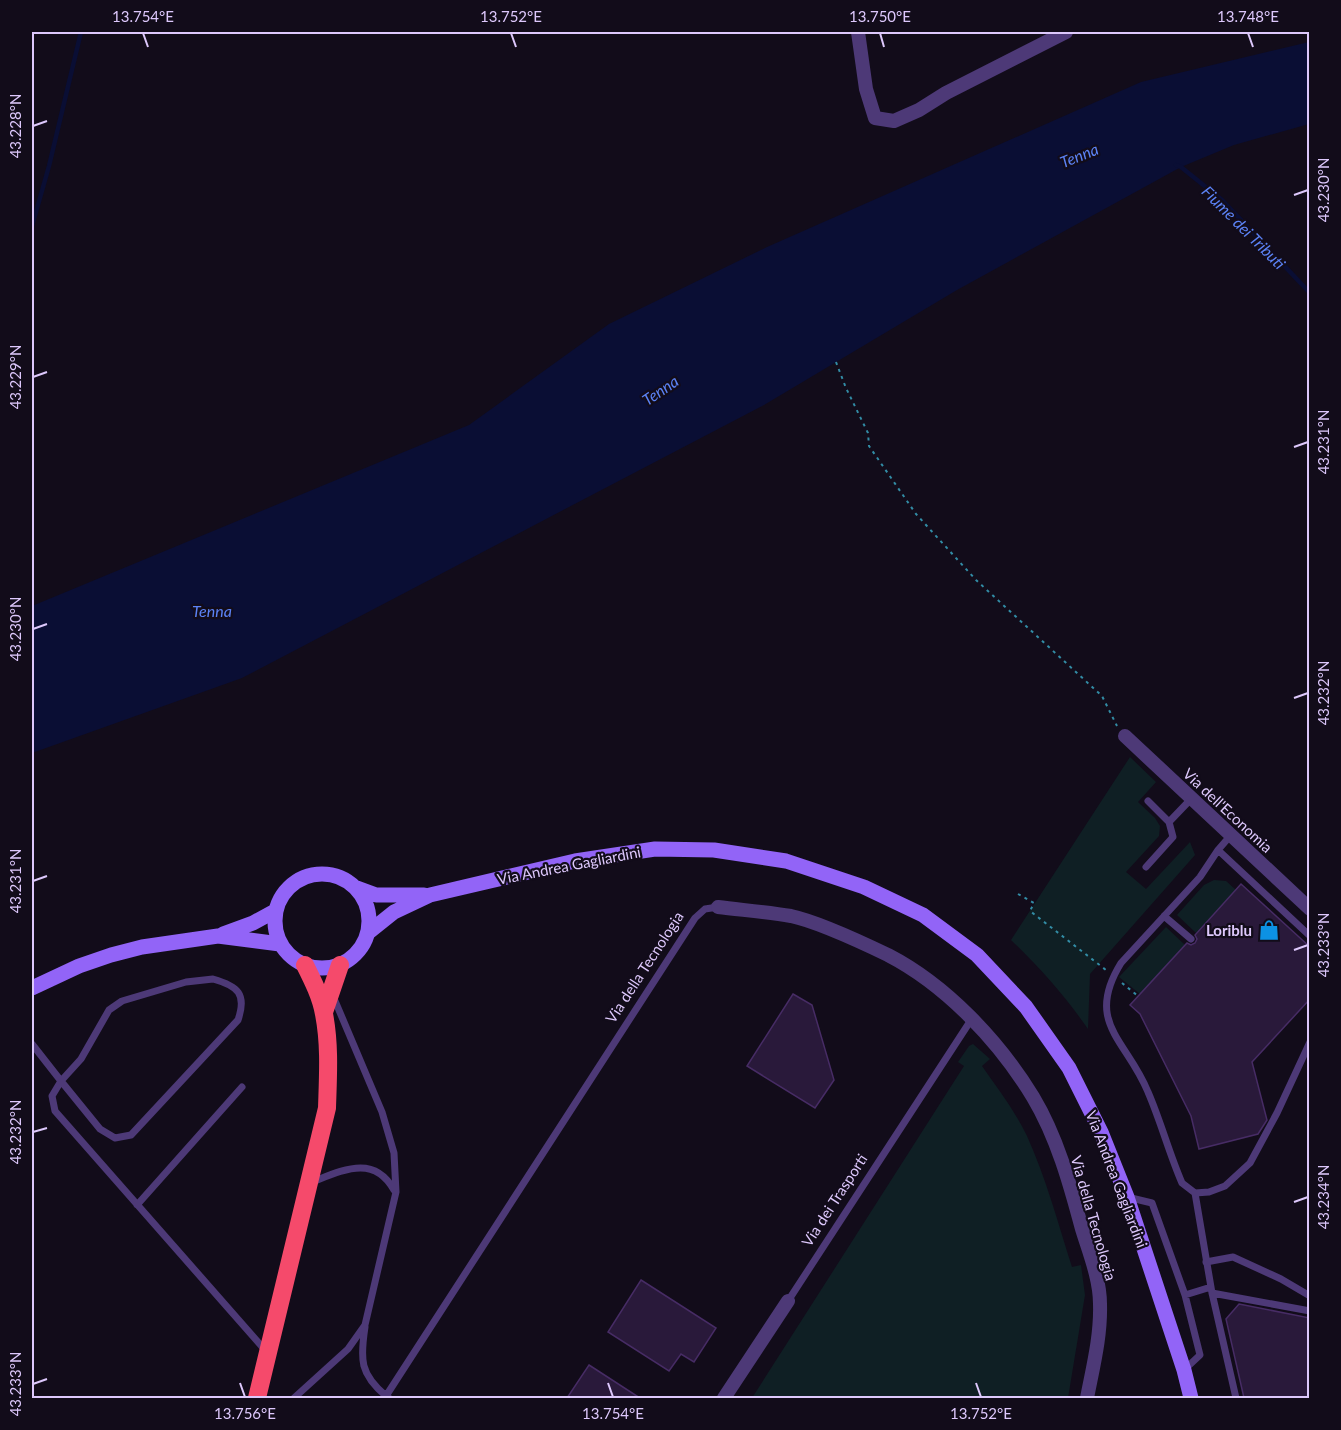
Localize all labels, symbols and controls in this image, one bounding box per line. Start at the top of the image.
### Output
text: 13.754°E [112,7,174,25]
text: 13.752°E [480,7,542,25]
text: 13.750°E [849,7,911,25]
text: 13.748°E [1217,7,1279,25]
text: 43.228°N [6,94,24,158]
water label: Tenna [1057,139,1101,171]
text: 43.230°N [1314,158,1332,222]
water label: Fiume dei Tributi [1198,181,1290,273]
text: 43.229°N [6,345,24,409]
water label: Tenna [638,371,682,409]
text: 43.231°N [1314,410,1332,474]
text: 43.230°N [6,597,24,661]
water label: Tenna [192,601,232,620]
text: 43.232°N [1314,661,1332,725]
street label: Via dell'Economia [1180,764,1276,856]
street label: Via Andrea Gagliardini [496,842,642,888]
text: 43.231°N [6,849,24,913]
street label: Via della Tecnologia [601,908,687,1026]
text: 43.233°N [1314,913,1332,977]
shop icon: Loriblu [1257,918,1281,942]
place label: Loriblu [1206,921,1252,939]
text: 43.232°N [6,1100,24,1164]
street label: Via Andrea Gagliardini [1082,1108,1152,1250]
street label: Via dei Trasporti [797,1150,871,1250]
street label: Via della Tecnologia [1068,1153,1120,1283]
text: 43.234°N [1314,1165,1332,1229]
text: 43.233°N [6,1352,24,1416]
text: 13.756°E [214,1404,276,1422]
text: 13.754°E [582,1404,644,1422]
text: 13.752°E [950,1404,1012,1422]

